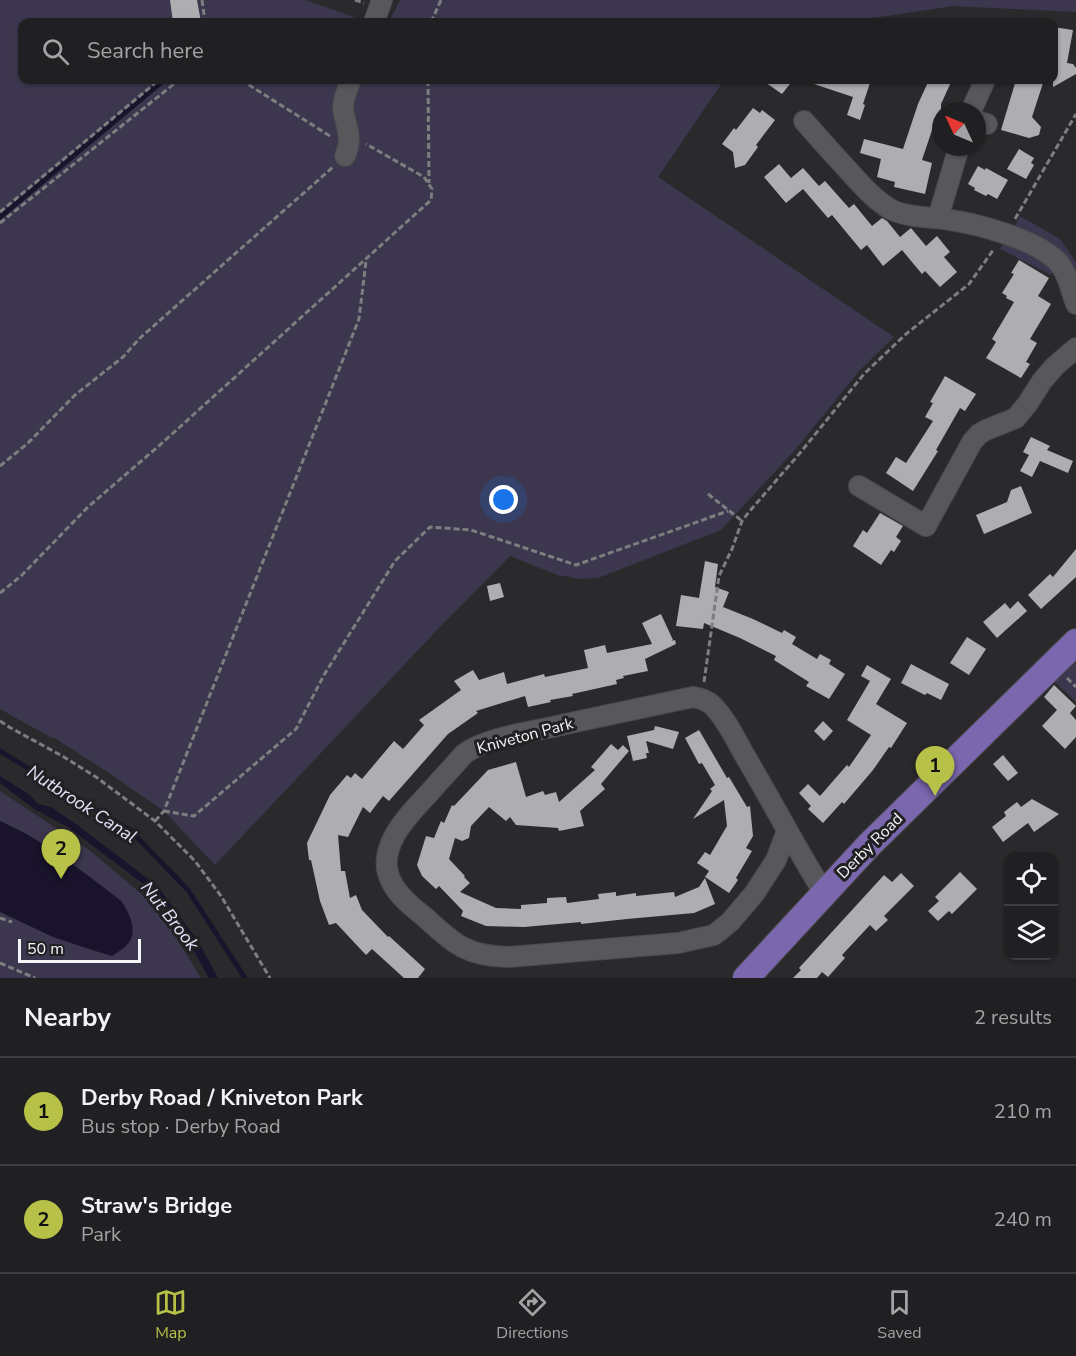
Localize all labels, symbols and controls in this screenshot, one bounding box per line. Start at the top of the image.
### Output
search box [18,18,1058,84]
icon: search [39,35,72,68]
text: Search here [87,36,204,66]
north arrow [932,102,986,156]
your location [489,485,518,514]
street label: Kniveton Park [474,712,577,759]
pin: 1 [916,746,954,796]
water label: Nutbrook Canal [22,759,142,849]
street label: Derby Road [832,808,908,884]
pin: 2 [42,830,80,879]
map controls [1004,852,1058,960]
button: locate [1004,852,1058,906]
water label: Nut Brook [135,876,205,956]
button: layers [1004,906,1058,960]
scale bar [18,936,141,964]
text: 50 m [27,938,64,960]
text: Nearby [24,1000,111,1035]
text: 2 results [974,1004,1052,1031]
text: Derby Road / Kniveton Park [81,1083,363,1113]
text: 1 [38,1098,50,1125]
text: 210 m [994,1098,1052,1125]
text: Bus stop · Derby Road [81,1113,281,1140]
text: Straw's Bridge [81,1191,232,1221]
text: 2 [38,1206,50,1233]
text: 240 m [994,1206,1052,1233]
text: Park [81,1221,121,1248]
tab: Map [154,1286,187,1344]
tab: Directions [496,1286,568,1344]
tab: Saved [877,1286,922,1344]

